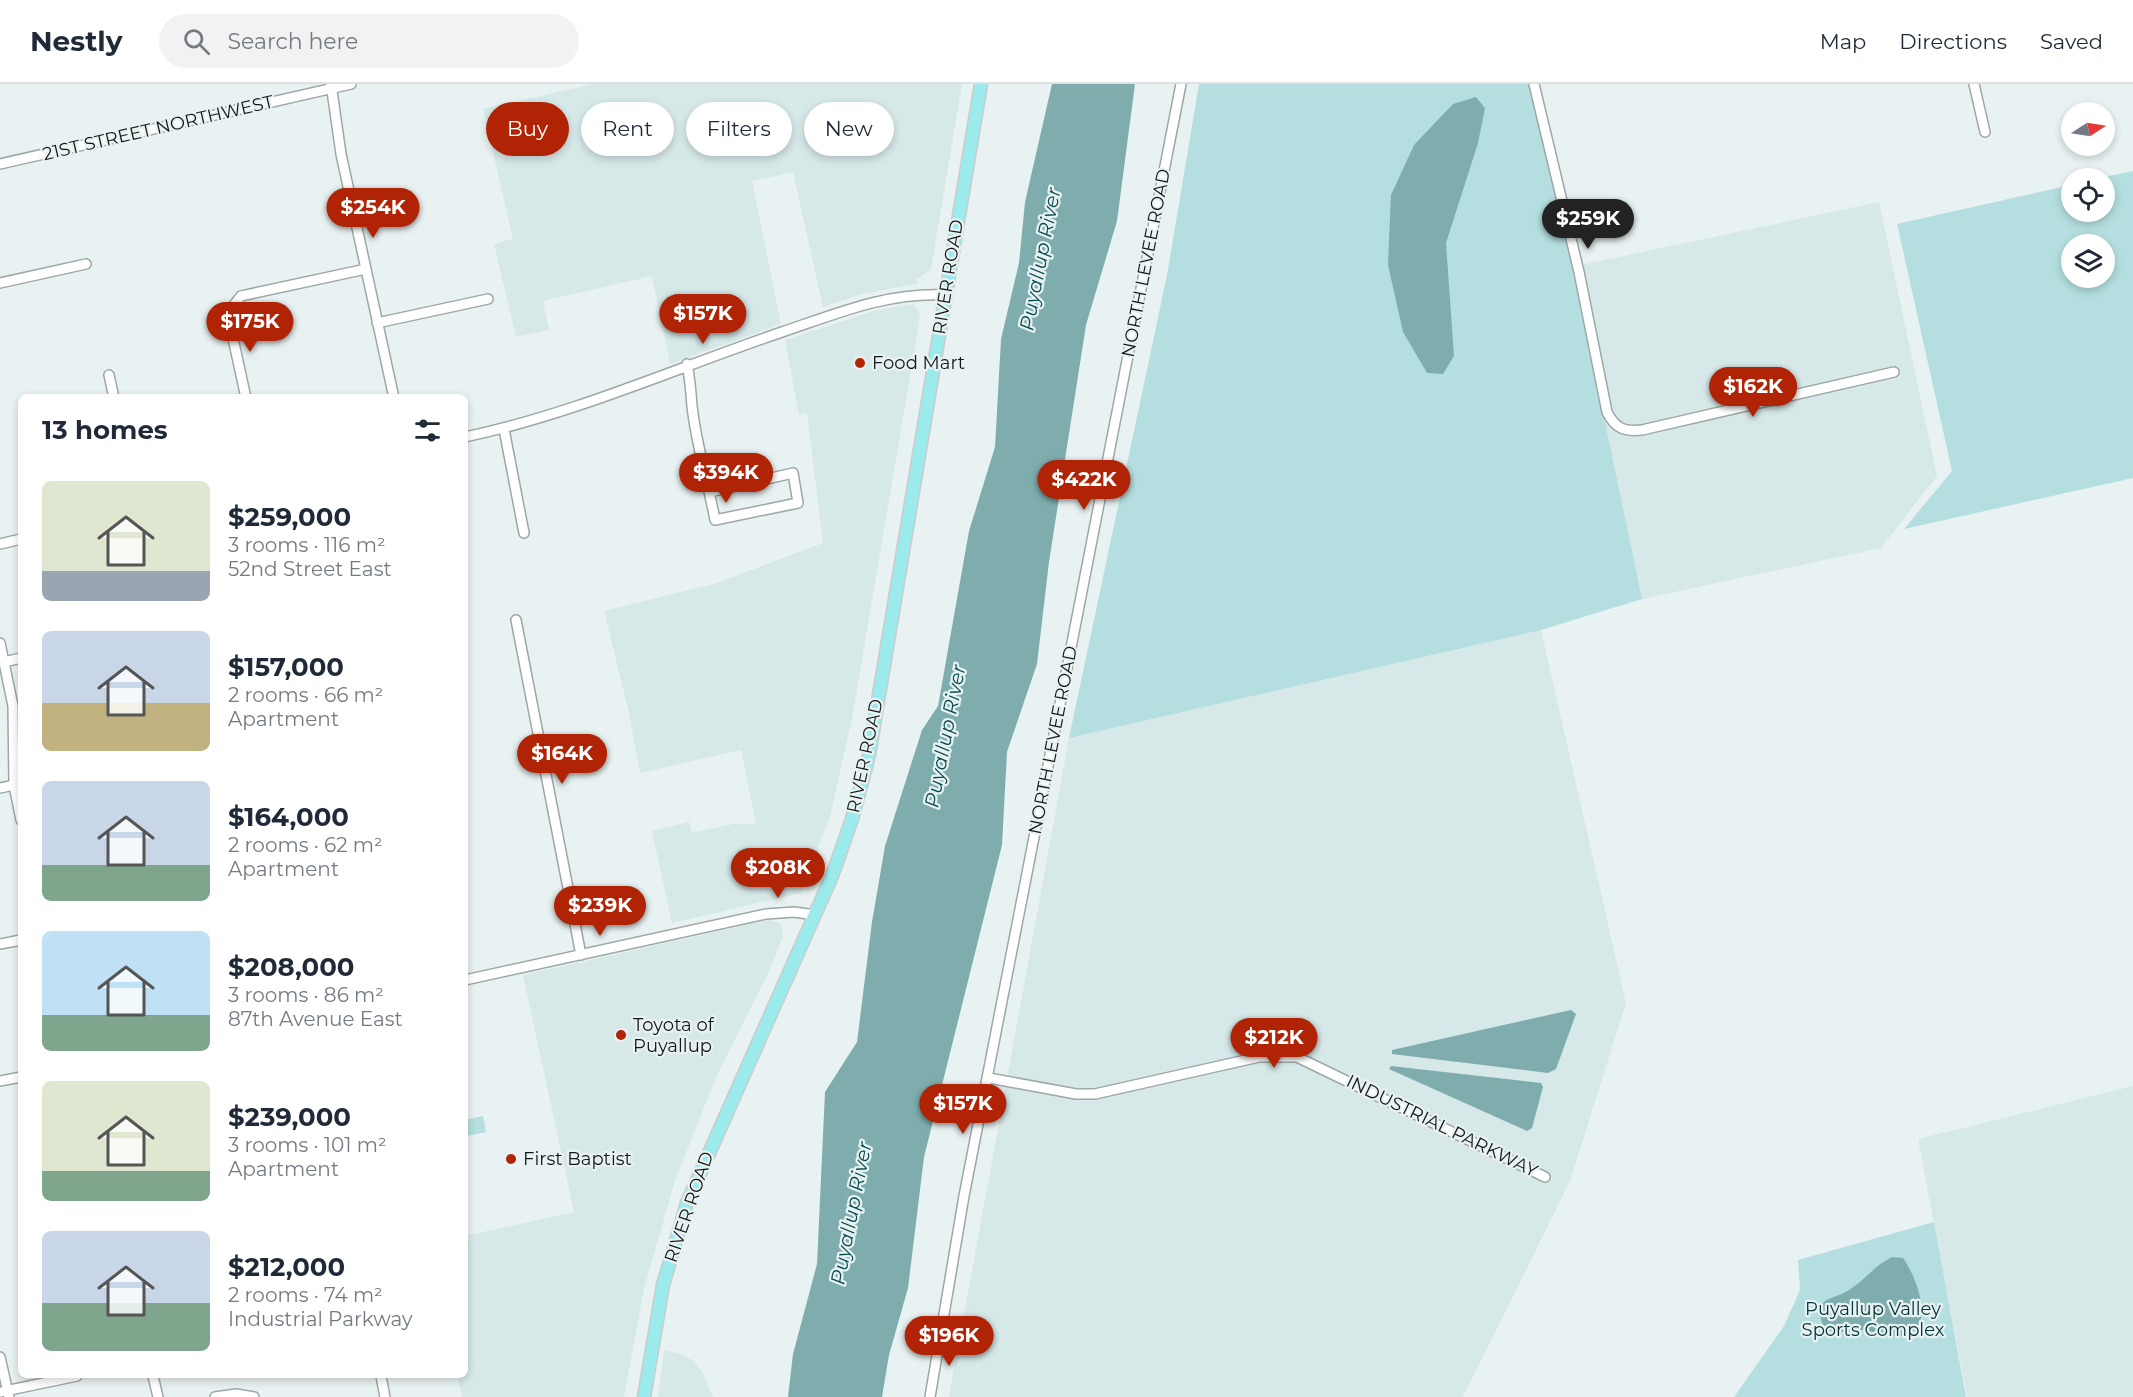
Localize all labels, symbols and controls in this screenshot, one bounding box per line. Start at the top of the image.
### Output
search box [159,14,579,68]
text: Nestly [30,24,123,58]
icon: search [180,25,213,58]
text: Search here [228,28,358,55]
text: Map [1820,29,1866,54]
text: Directions [1899,29,2007,54]
text: Saved [2040,29,2103,54]
street label: 21ST STREET NORTHWEST [40,91,276,165]
chip: Buy [486,102,569,156]
chip: Rent [581,102,674,156]
chip: Filters [686,102,792,156]
chip: New [804,102,894,156]
north arrow [2061,102,2115,156]
map controls [2061,102,2115,288]
street label: NORTH LEVEE ROAD [1117,167,1175,359]
button: locate [2061,168,2115,222]
water label: Puyallup River [1014,184,1066,333]
pin: $254K [331,188,415,239]
text: $254K [340,195,406,219]
pin: $259K [1546,199,1630,250]
text: $259K [1556,206,1620,230]
street label: RIVER ROAD [928,218,968,336]
button: layers [2061,234,2115,288]
pin: $157K [661,294,745,345]
text: $157K [673,301,733,325]
pin: $175K [208,302,292,353]
text: $175K [220,309,280,333]
place label: Food Mart [872,352,965,374]
marker: Food Mart [853,356,867,370]
pin: $162K [1711,367,1795,418]
text: $162K [1723,374,1783,398]
text: 13 homes [42,414,168,446]
icon: filters [411,414,444,447]
pin: $394K [684,453,768,504]
text: $394K [693,460,759,484]
pin: $422K [1042,460,1126,511]
text: $422K [1051,467,1117,491]
text: $259,000 [228,501,351,533]
icon: home [90,505,162,577]
text: 3 rooms · 116 m² [228,533,386,557]
text: 52nd Street East [228,557,392,581]
street label: NORTH LEVEE ROAD [1024,644,1082,836]
text: $157,000 [228,651,344,683]
icon: home [90,655,162,727]
water label: Puyallup River [919,661,971,810]
text: 2 rooms · 66 m² [228,683,383,707]
street label: RIVER ROAD [842,697,888,815]
text: Apartment [228,707,339,731]
pin: $164K [520,734,604,785]
text: $164K [531,741,593,765]
text: $164,000 [228,801,349,833]
icon: home [90,805,162,877]
text: 2 rooms · 62 m² [228,833,383,857]
pin: $208K [736,848,820,899]
text: $208K [745,855,811,879]
text: Apartment [228,857,339,881]
pin: $239K [558,886,642,937]
text: $239K [568,893,632,917]
text: $208,000 [228,951,354,983]
icon: home [90,955,162,1027]
text: 3 rooms · 86 m² [228,983,384,1007]
text: 87th Avenue East [228,1007,403,1031]
place label: Toyota of Puyallup [633,1014,715,1057]
pin: $212K [1232,1018,1316,1069]
text: $212K [1245,1025,1304,1049]
marker: Toyota of Puyallup [614,1028,628,1042]
street label: INDUSTRIAL PARKWAY [1343,1070,1542,1182]
pin: $157K [921,1084,1005,1135]
text: $157K [933,1091,993,1115]
text: $239,000 [228,1101,351,1133]
icon: home [90,1105,162,1177]
text: 3 rooms · 101 m² [228,1133,387,1157]
water label: Puyallup River [825,1138,877,1287]
place label: First Baptist [523,1148,632,1170]
street label: RIVER ROAD [660,1149,718,1265]
marker: First Baptist [504,1152,518,1166]
text: Apartment [228,1157,339,1181]
text: $212,000 [228,1251,345,1283]
icon: home [90,1255,162,1327]
text: 2 rooms · 74 m² [228,1283,383,1307]
park label: Puyallup Valley Sports Complex [1802,1298,1945,1341]
text: Industrial Parkway [228,1307,413,1331]
pin: $196K [907,1316,991,1367]
text: $196K [919,1323,979,1347]

